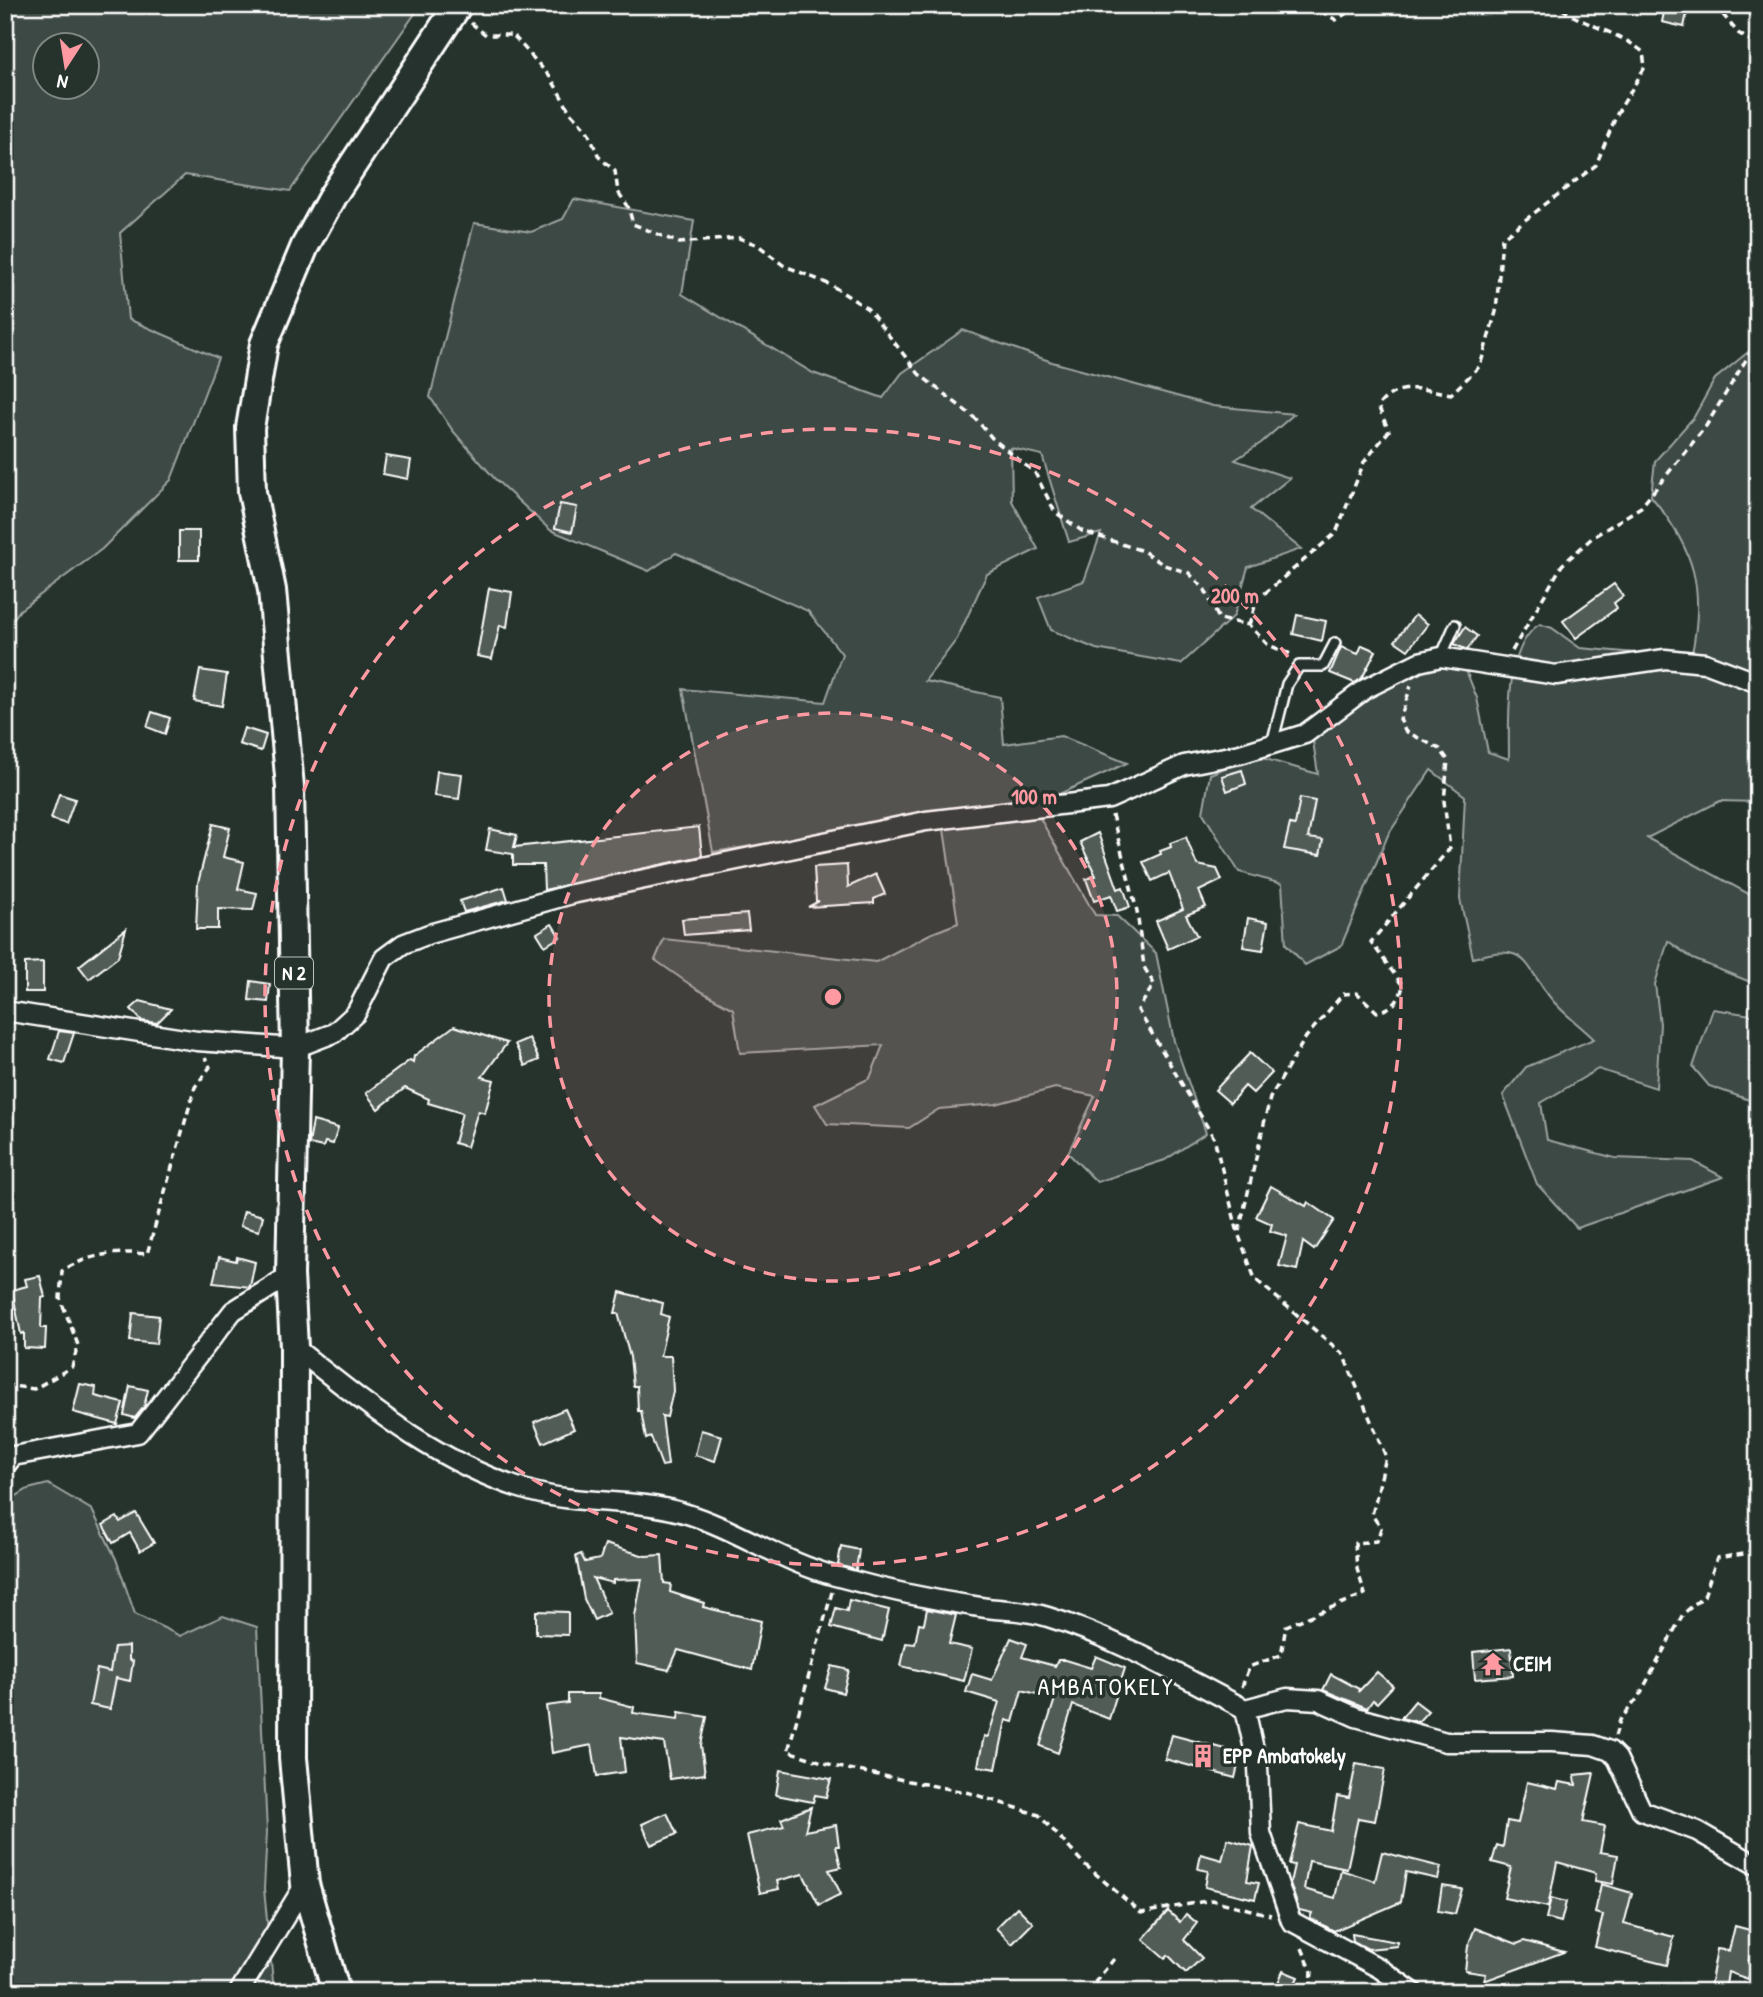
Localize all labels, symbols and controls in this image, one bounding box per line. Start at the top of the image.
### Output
north arrow [32,32,102,102]
text: N [55,69,70,96]
text: 200 m [1211,581,1259,610]
text: 100 m [1011,782,1057,811]
road number: N 2 [275,958,313,988]
centre of rings [821,985,845,1009]
place label: CEIM [1513,1649,1551,1678]
temple icon: CEIM [1479,1650,1507,1678]
district label: AMBATOKELY [1037,1670,1175,1702]
place label: EPP Ambatokely [1223,1741,1346,1771]
building icon: EPP Ambatokely [1189,1742,1217,1770]

